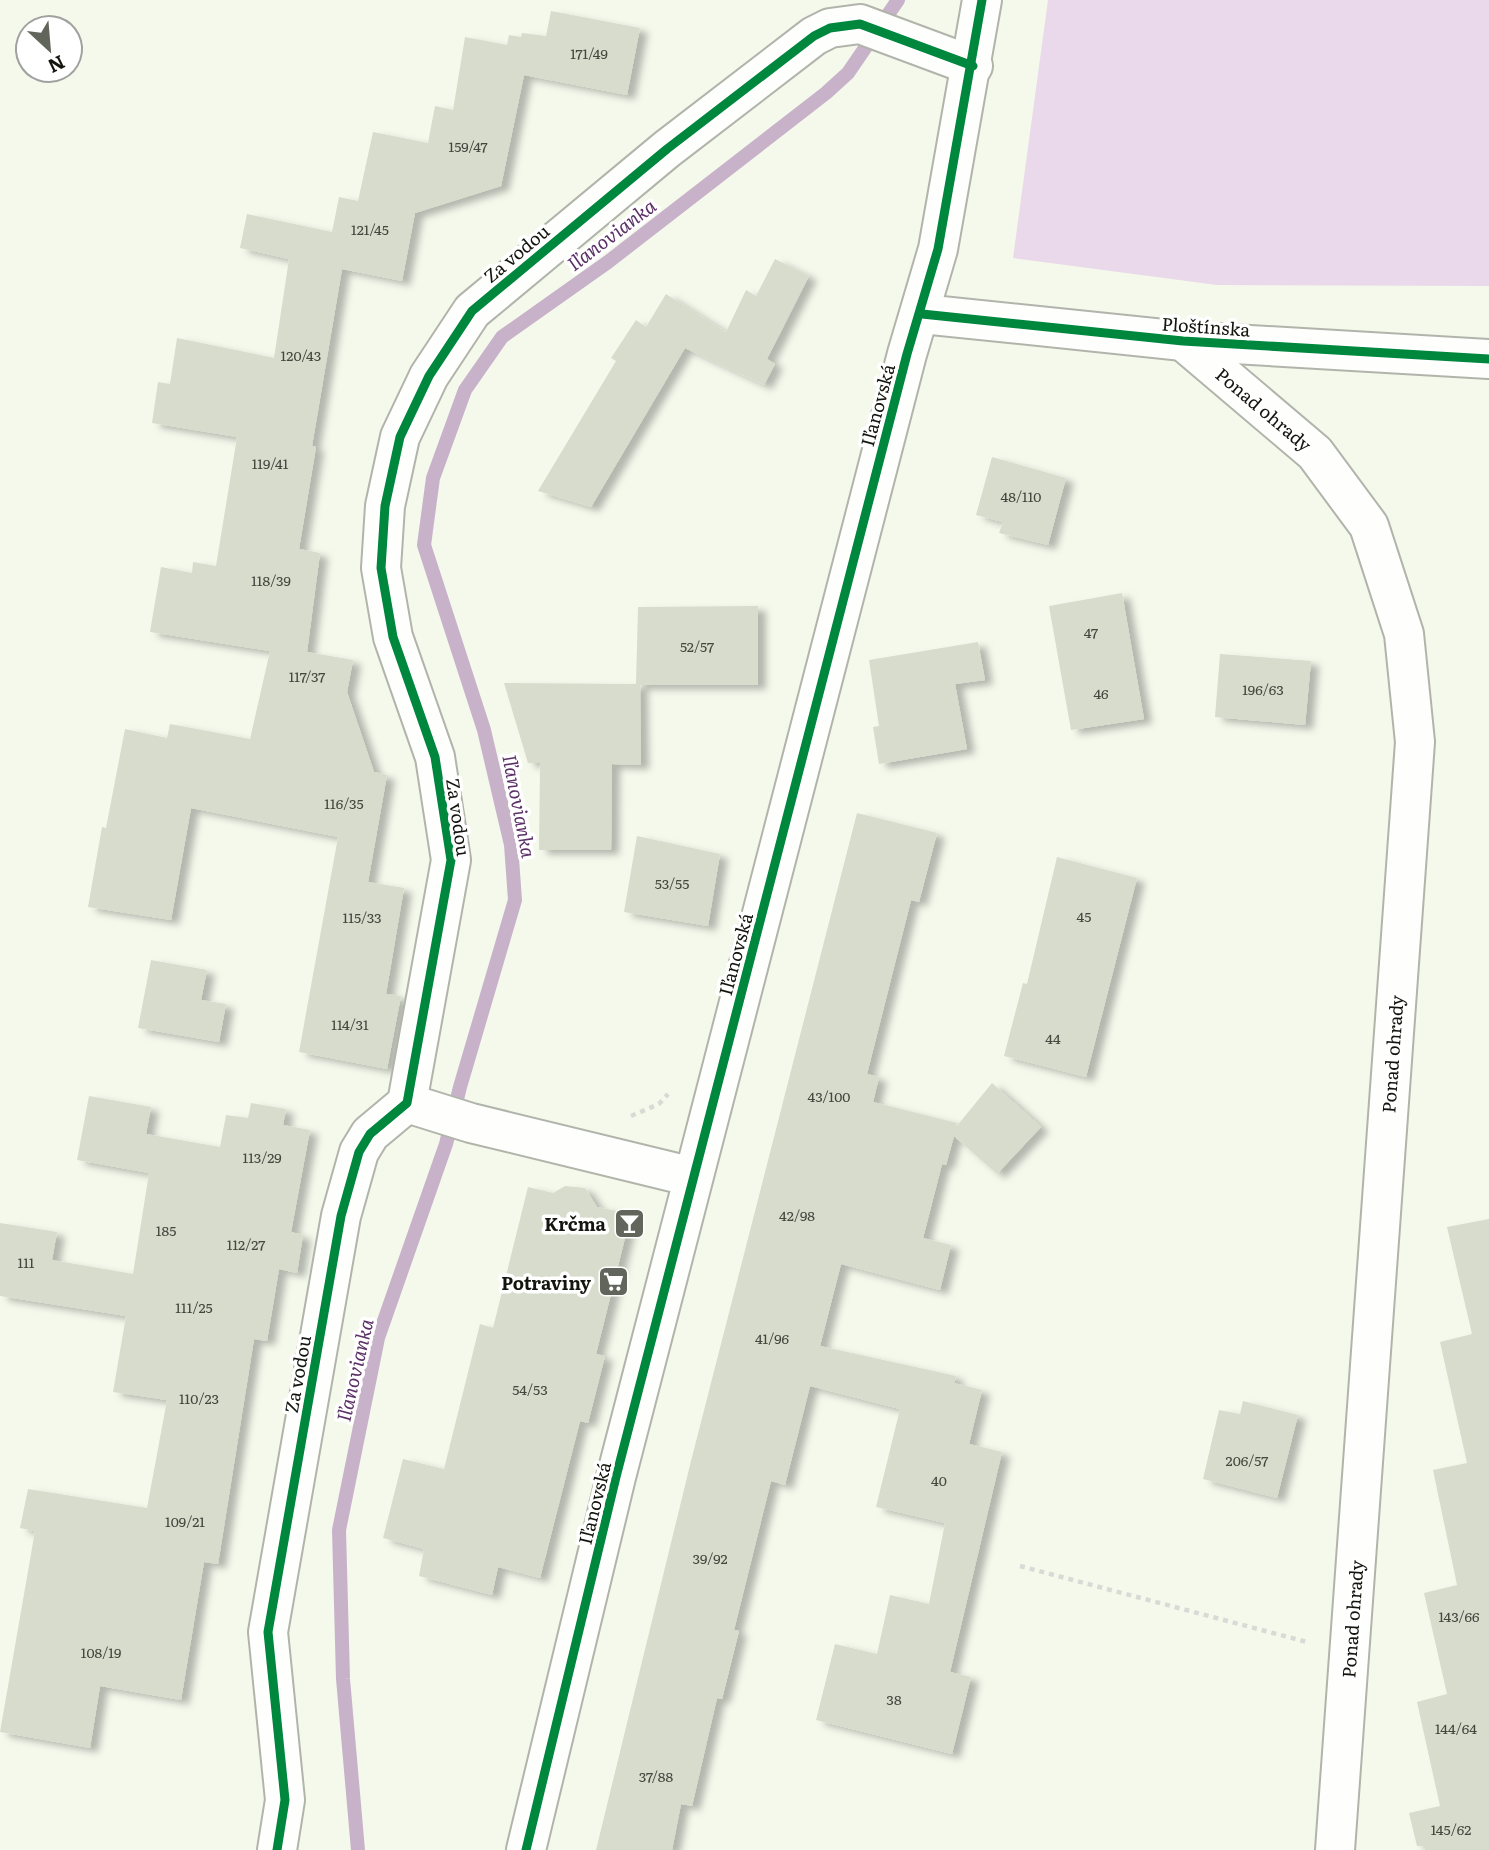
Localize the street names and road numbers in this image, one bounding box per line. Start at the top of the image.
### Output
street label: Za vodou [477,217,555,289]
street label: Ploštínska [1161,309,1251,343]
street label: Iľanovská [853,361,901,449]
street label: Ponad ohrady [1210,361,1318,458]
street label: Za vodou [440,776,478,858]
street label: Iľanovská [711,910,759,998]
street label: Ponad ohrady [1374,993,1410,1114]
street label: Za vodou [277,1333,317,1415]
street label: Iľanovská [571,1459,617,1547]
street label: Ponad ohrady [1334,1558,1370,1679]

